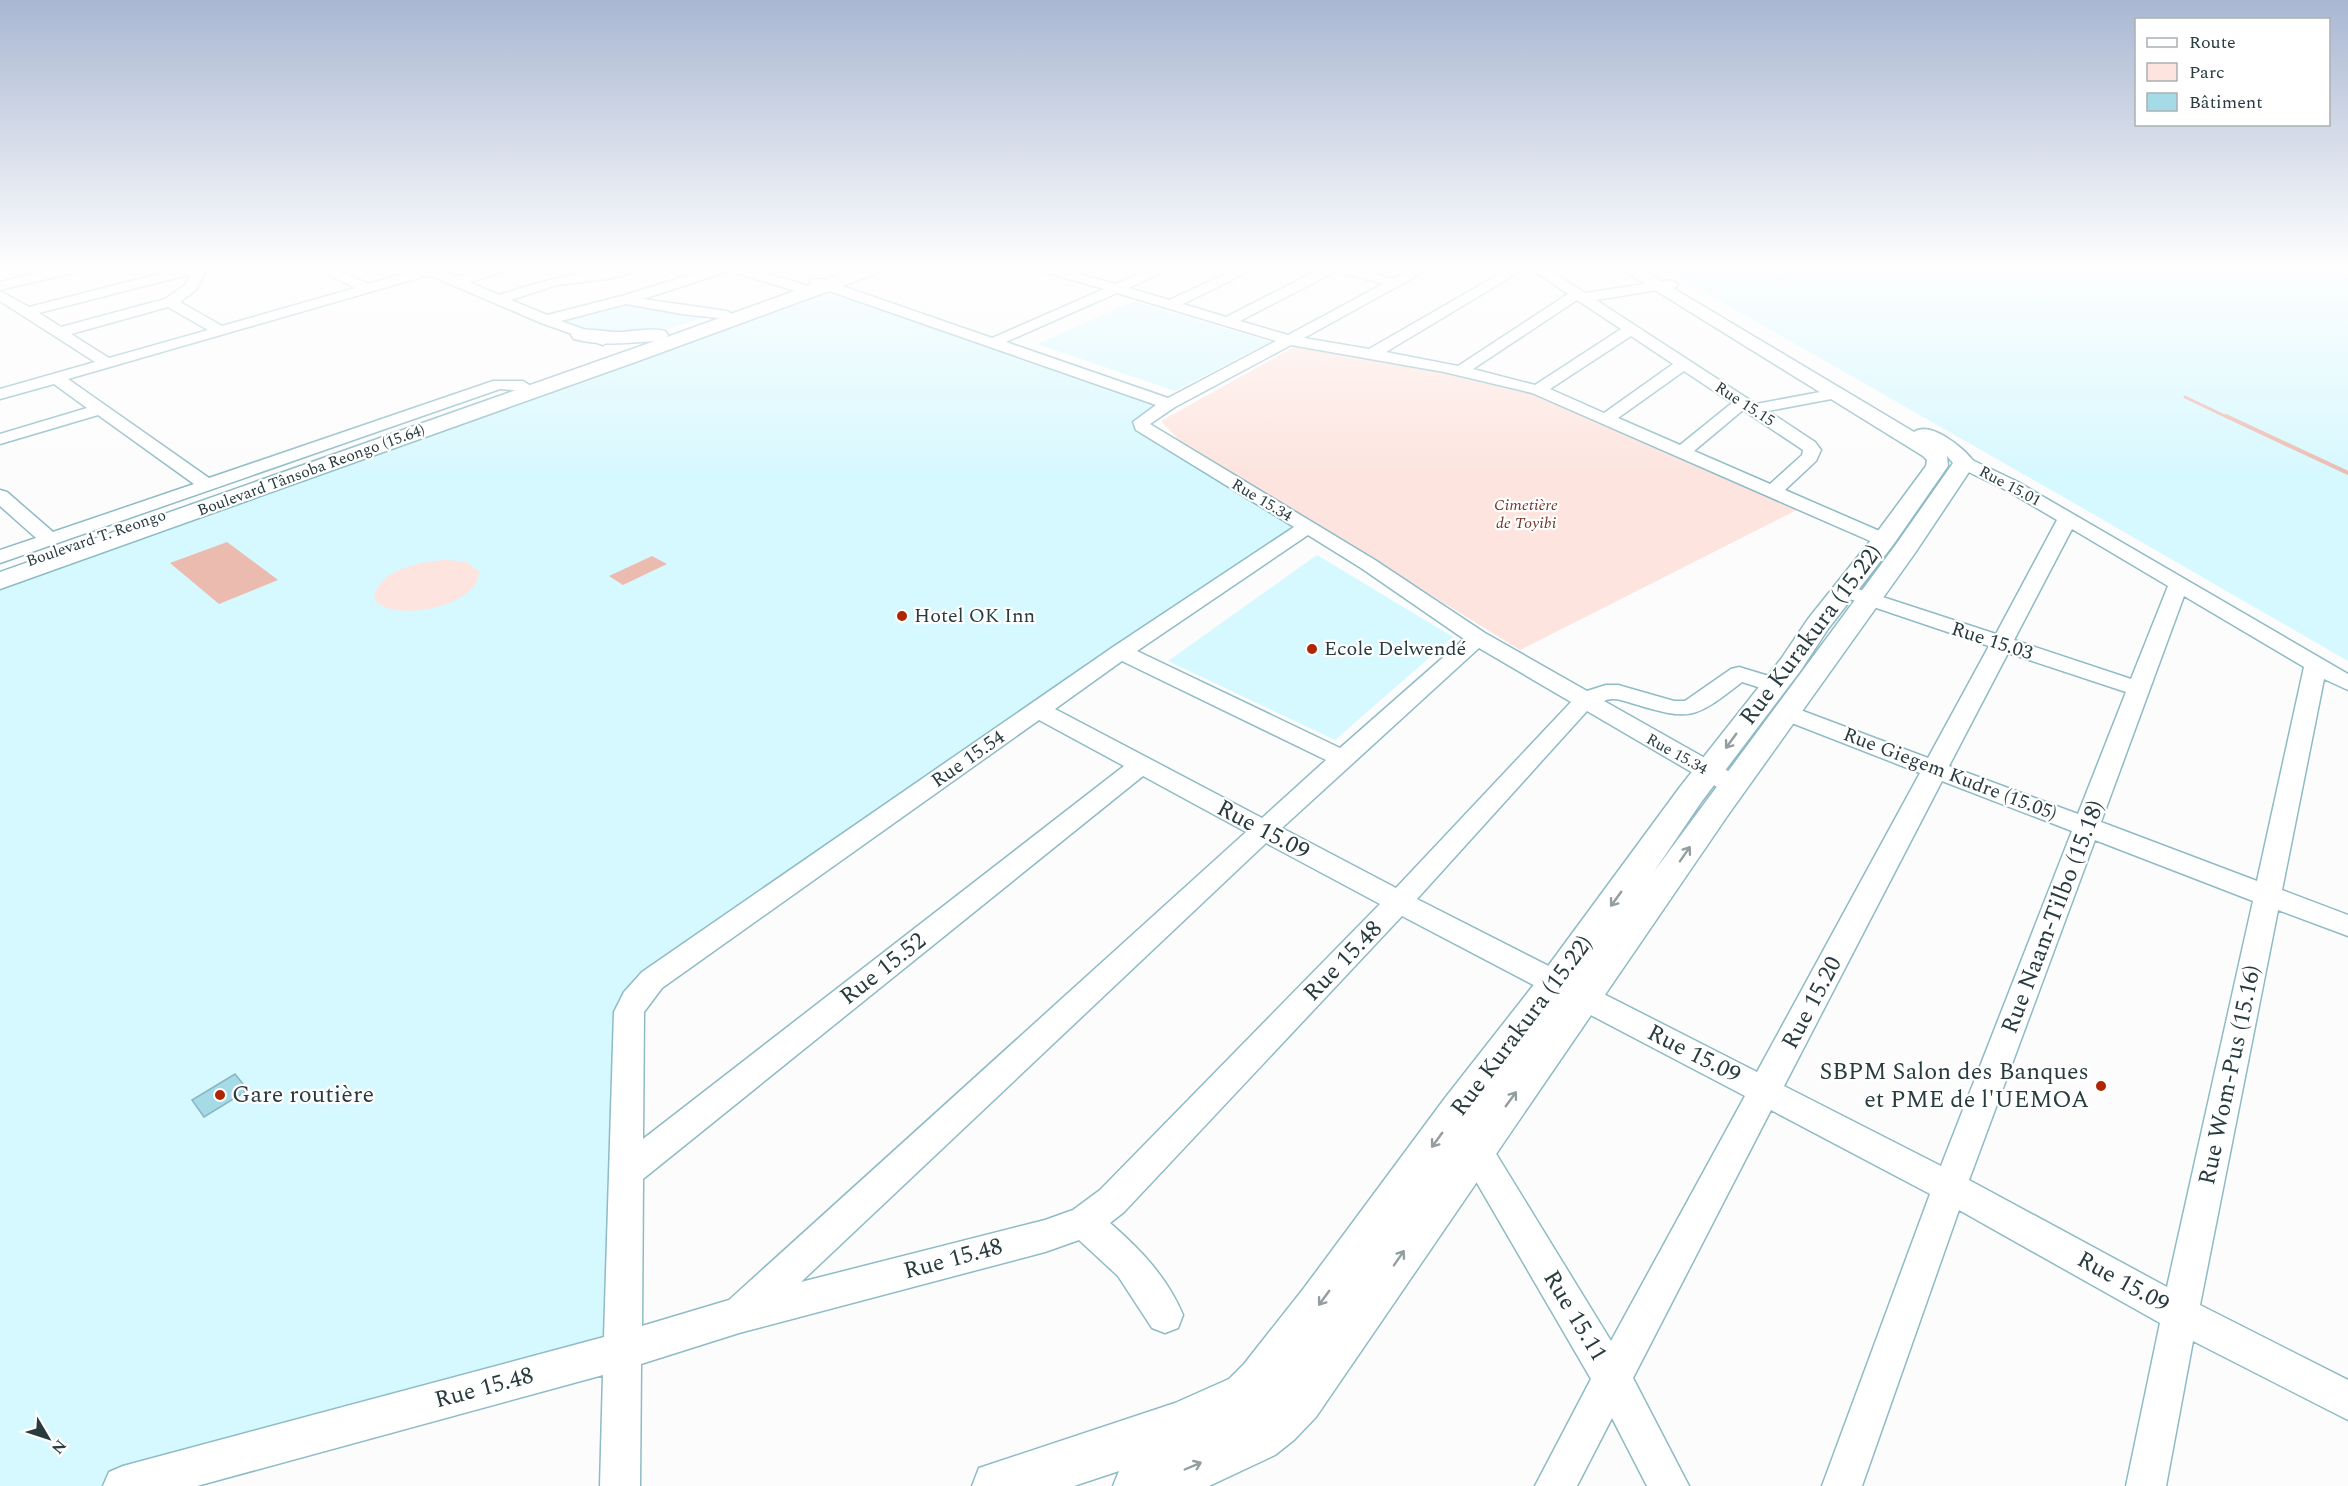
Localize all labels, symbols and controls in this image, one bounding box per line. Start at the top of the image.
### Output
legend [2135,18,2330,126]
text: Route [2189,29,2236,56]
text: Parc [2189,59,2225,86]
text: Bâtiment [2189,89,2263,116]
street label: Rue 15.15 [1710,376,1780,432]
street label: Boulevard Tânsoba Reongo (15.64) [194,418,428,522]
street label: Rue 15.01 [1975,460,2045,512]
street label: Rue 15.34 [1227,472,1297,528]
park label: Cimetière de Toyibi [1494,493,1558,535]
street label: Boulevard T. Reongo [23,503,169,573]
street label: Rue Kurakura (15.22) [1731,537,1891,733]
place label: Hotel OK Inn [914,601,1035,631]
marker: Hotel OK Inn [895,609,909,623]
street label: Rue 15.03 [1947,614,2037,668]
place label: Ecole Delwendé [1324,634,1467,664]
marker: Ecole Delwendé [1305,642,1319,656]
street label: Rue Giegem Kudre (15.05) [1839,719,2061,829]
street label: Rue 15.54 [925,723,1011,795]
street label: Rue 15.34 [1642,727,1712,781]
one-way arrow [1725,732,1737,748]
street label: Rue 15.09 [1210,790,1316,870]
street label: Rue Naam-Tilbo (15.18) [1992,795,2114,1039]
one-way arrow [1679,847,1691,863]
one-way arrow [1610,890,1622,906]
street label: Rue 15.48 [1295,912,1391,1010]
street label: Rue 15.52 [832,924,934,1014]
street label: Rue Kurakura (15.22) [1442,928,1602,1124]
street label: Rue 15.20 [1772,950,1852,1056]
street label: Rue Wom-Pus (15.16) [2189,962,2271,1188]
street label: Rue 15.09 [1641,1015,1747,1093]
place label: SBPM Salon des Banques et PME de l'UEMOA [1820,1054,2089,1118]
place label: Gare routière [232,1077,374,1113]
marker: SBPM Salon des Banques et PME de l'UEMOA [2094,1079,2108,1093]
marker: Gare routière [213,1088,227,1102]
one-way arrow [1505,1092,1518,1108]
one-way arrow [1431,1131,1444,1147]
street label: Rue 15.48 [900,1229,1006,1289]
street label: Rue 15.09 [2070,1242,2176,1322]
one-way arrow [1393,1251,1405,1267]
street label: Rue 15.11 [1534,1263,1616,1369]
one-way arrow [1318,1290,1330,1306]
street label: Rue 15.48 [431,1358,537,1418]
north arrow [18,1408,78,1468]
text: N [45,1434,72,1459]
one-way arrow [1183,1460,1202,1471]

